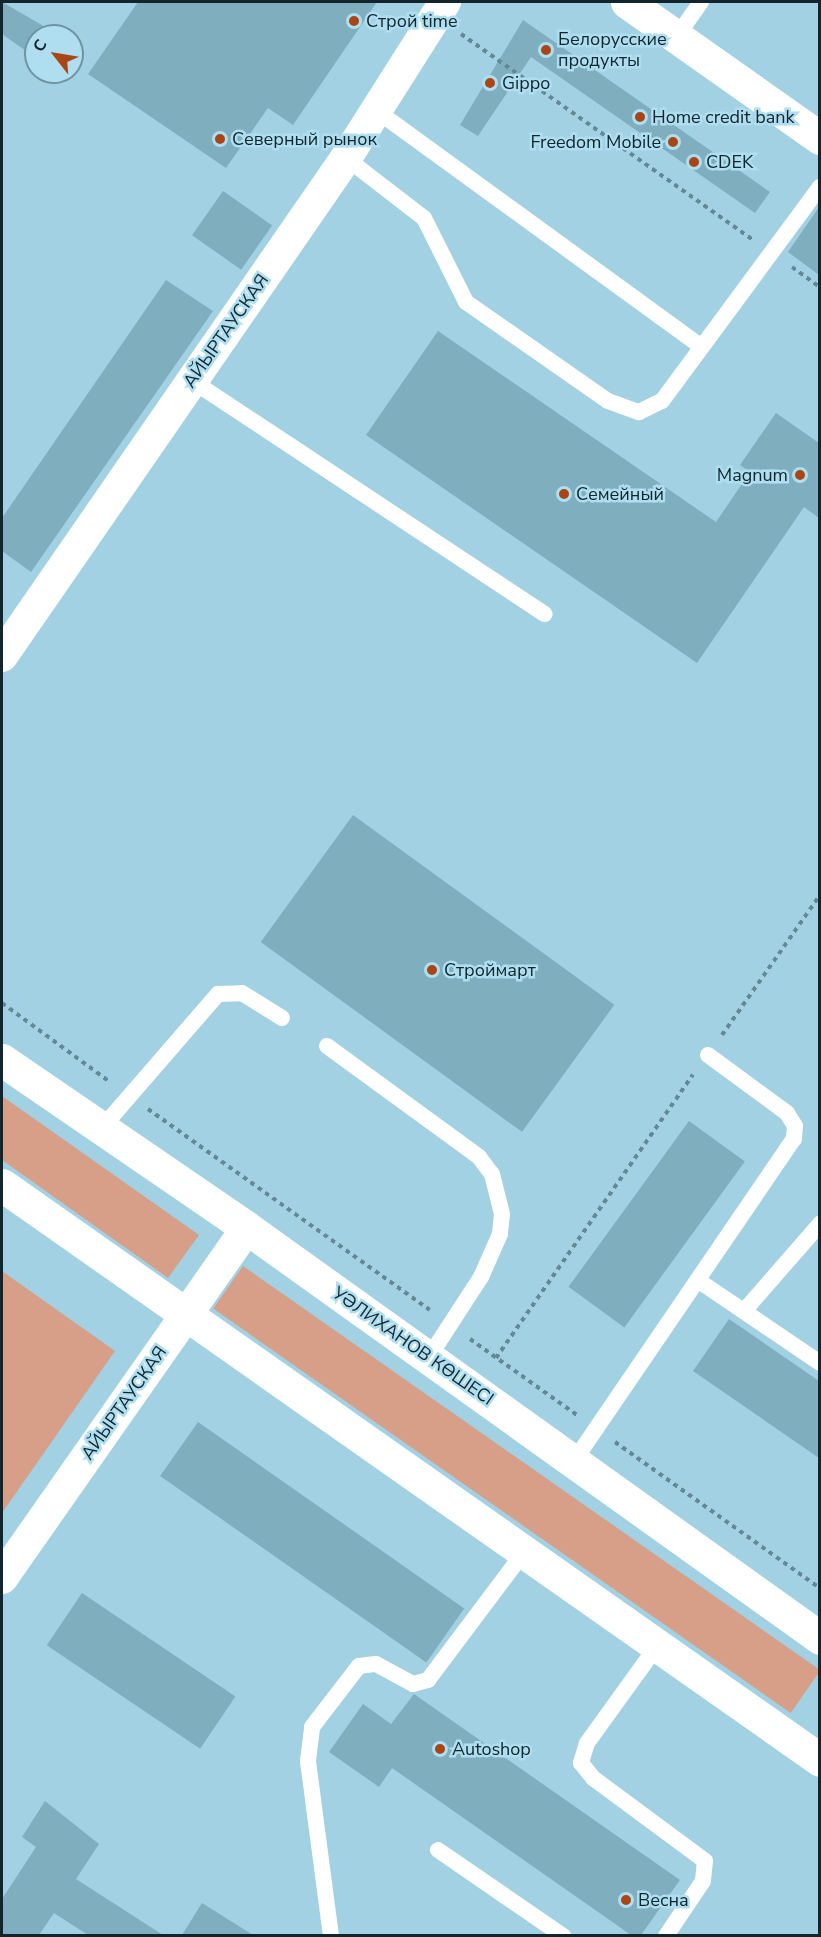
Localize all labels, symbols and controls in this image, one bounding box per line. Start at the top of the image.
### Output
place label: Строй time [366,10,458,32]
marker: Строй time [347,14,361,28]
north arrow [24,24,84,84]
place label: Белорусские продукты [558,29,667,72]
text: С [28,35,53,56]
marker: Белорусские продукты [539,43,553,57]
place label: Gippo [502,72,550,94]
marker: Gippo [483,76,497,90]
place label: Home credit bank [652,106,794,128]
marker: Home credit bank [633,110,647,124]
place label: Северный рынок [232,128,377,150]
place label: Freedom Mobile [530,131,661,153]
marker: Северный рынок [213,132,227,146]
marker: Freedom Mobile [666,135,680,149]
place label: CDEK [706,151,753,173]
marker: CDEK [687,155,701,169]
street label: АЙЫРТАУСКАЯ [179,270,273,392]
place label: Magnum [717,464,788,486]
marker: Magnum [793,468,807,482]
place label: Семейный [576,483,664,505]
marker: Семейный [557,487,571,501]
place label: Строймарт [444,959,536,981]
marker: Строймарт [425,963,439,977]
street label: УӘЛИХАНОВ КӨШЕСІ [328,1282,498,1410]
street label: АЙЫРТАУСКАЯ [77,1342,171,1464]
place label: Autoshop [452,1738,531,1760]
marker: Autoshop [433,1742,447,1756]
place label: Весна [638,1889,689,1911]
marker: Весна [619,1893,633,1907]

